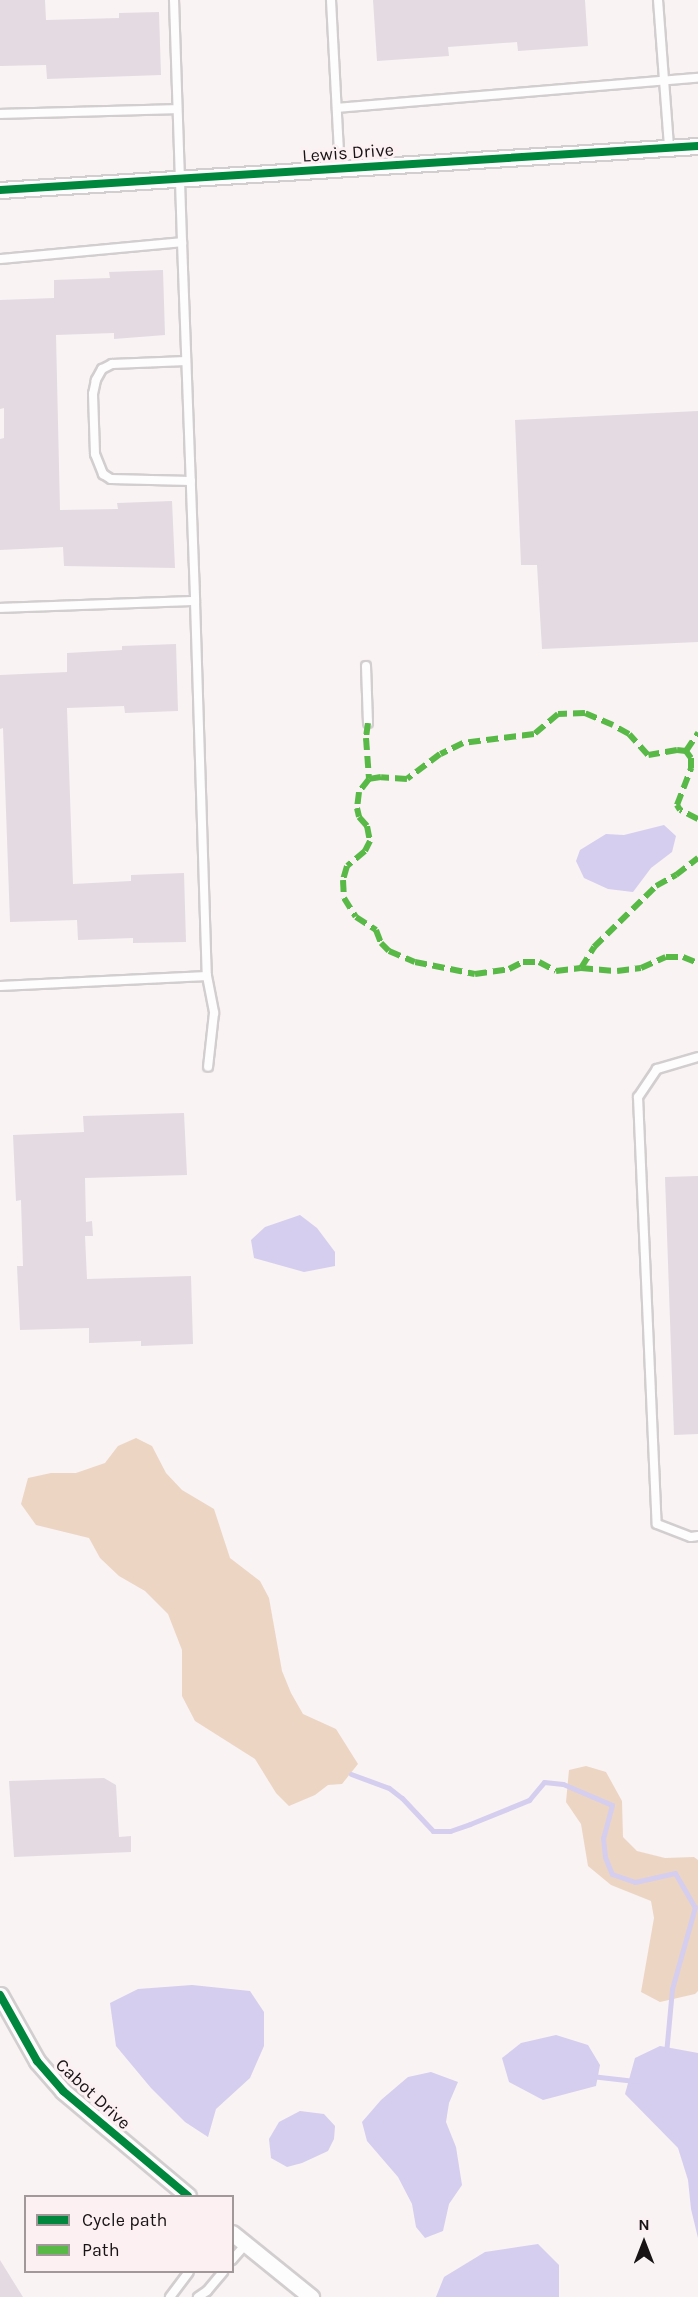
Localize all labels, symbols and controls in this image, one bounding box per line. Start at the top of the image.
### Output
street label: Lewis Drive [301,139,395,167]
street label: Cabot Drive [51,2054,135,2134]
legend [24,2195,234,2273]
text: Cycle path [82,2209,167,2231]
north arrow [614,2213,674,2273]
text: N [638,2215,650,2234]
text: Path [82,2239,120,2261]

